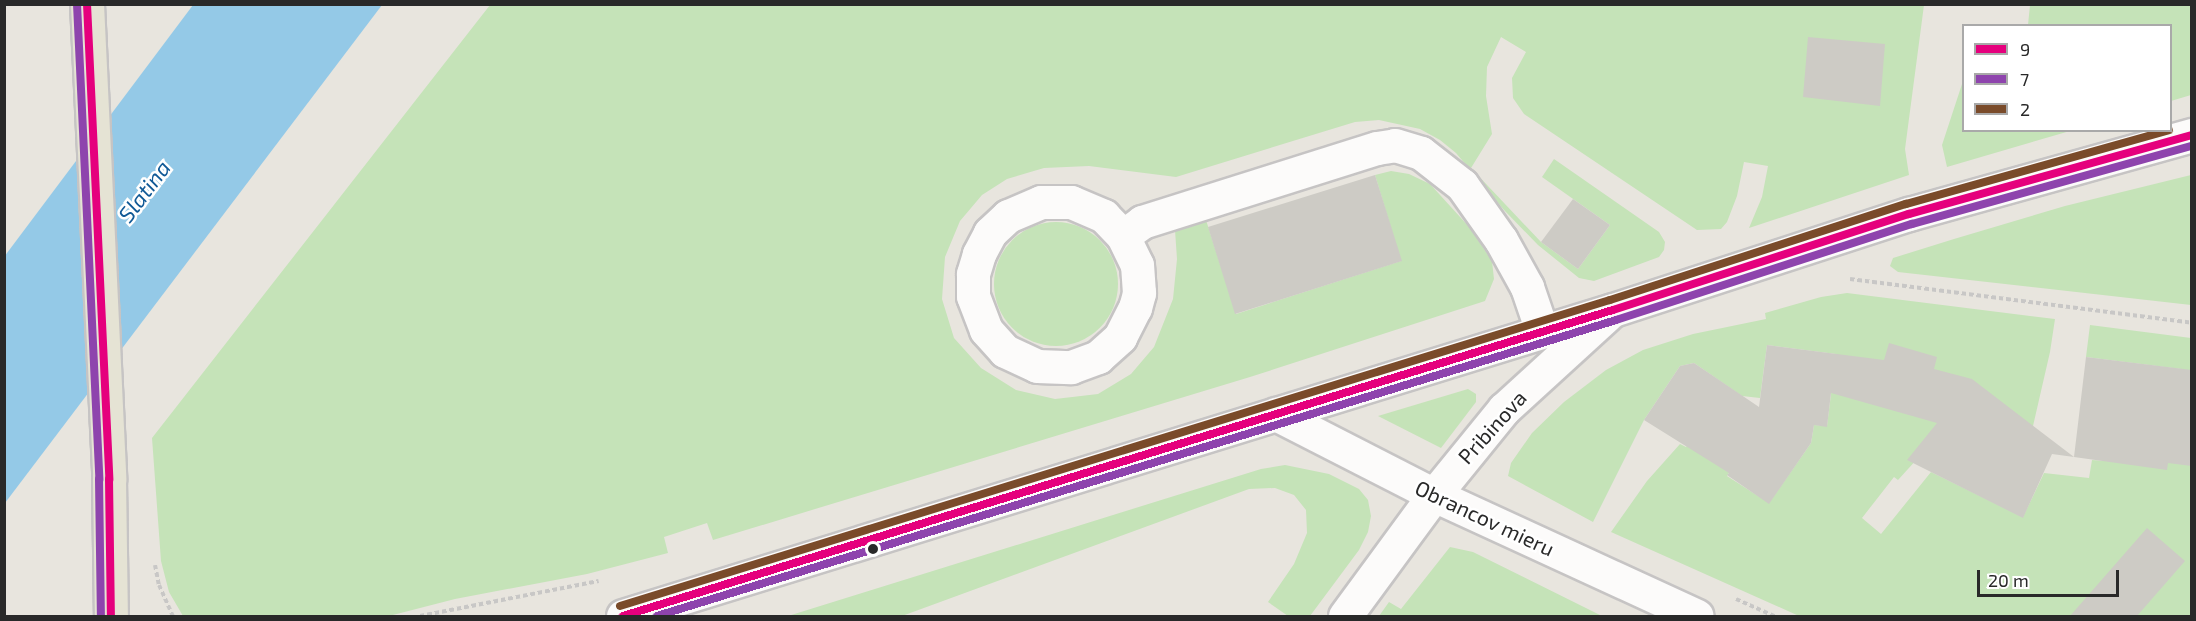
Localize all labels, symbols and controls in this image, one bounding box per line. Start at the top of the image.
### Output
legend [1962,24,2172,132]
text: 9 [2020,38,2030,60]
text: 7 [2020,68,2029,90]
text: 2 [2020,98,2030,120]
water label: Slatina [112,155,176,227]
street label: Pribinova [1453,385,1531,469]
street label: Obrancov mieru [1411,475,1559,561]
unlabelled marker [867,543,879,555]
scale bar [1980,558,2122,596]
text: 20 m [1988,569,2029,591]

